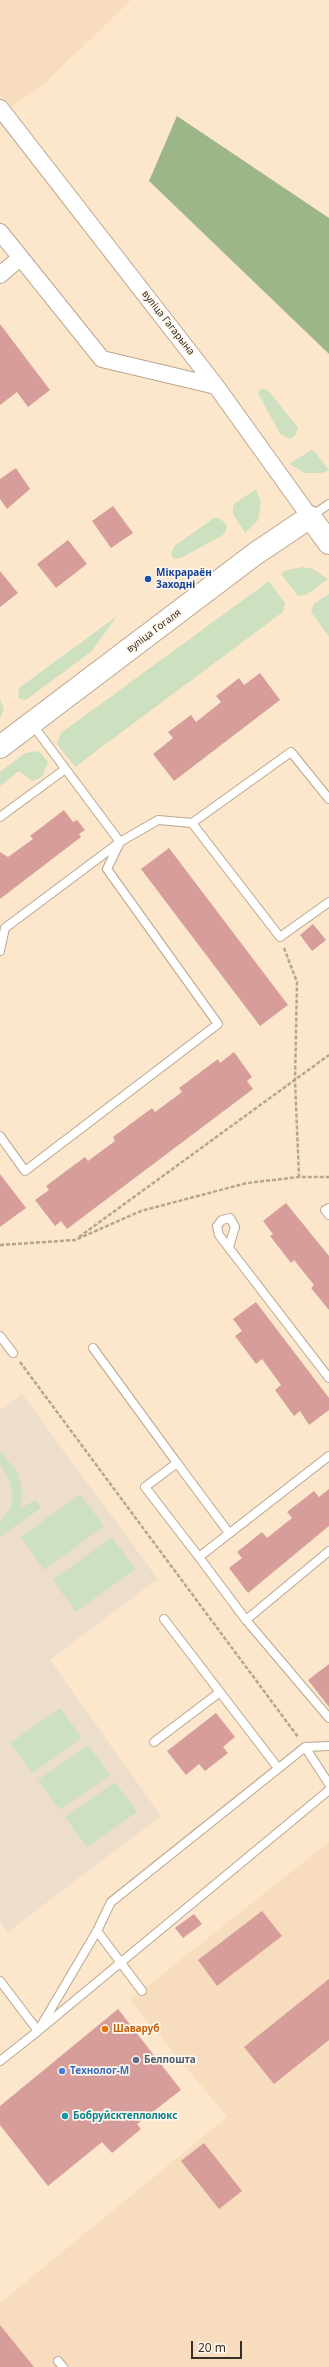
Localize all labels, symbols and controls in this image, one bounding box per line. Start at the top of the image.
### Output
street label: вуліца Гагарына [139,288,197,358]
place label: Мікрараён Заходні [156,567,212,590]
marker: Мікрараён Заходні [143,574,153,584]
street label: вуліца Гогаля [124,607,184,655]
place label: Шаваруб [113,2023,160,2035]
marker: Шаваруб [100,2024,110,2034]
place label: Белпошта [144,2054,196,2066]
marker: Белпошта [131,2055,141,2065]
place label: Технолог-М [70,2065,129,2077]
marker: Технолог-М [57,2066,67,2076]
place label: Бобруйсктеплолюкс [73,2110,178,2122]
marker: Бобруйсктеплолюкс [60,2111,70,2121]
scale bar [193,2333,244,2359]
text: 20 m [198,2339,226,2356]

